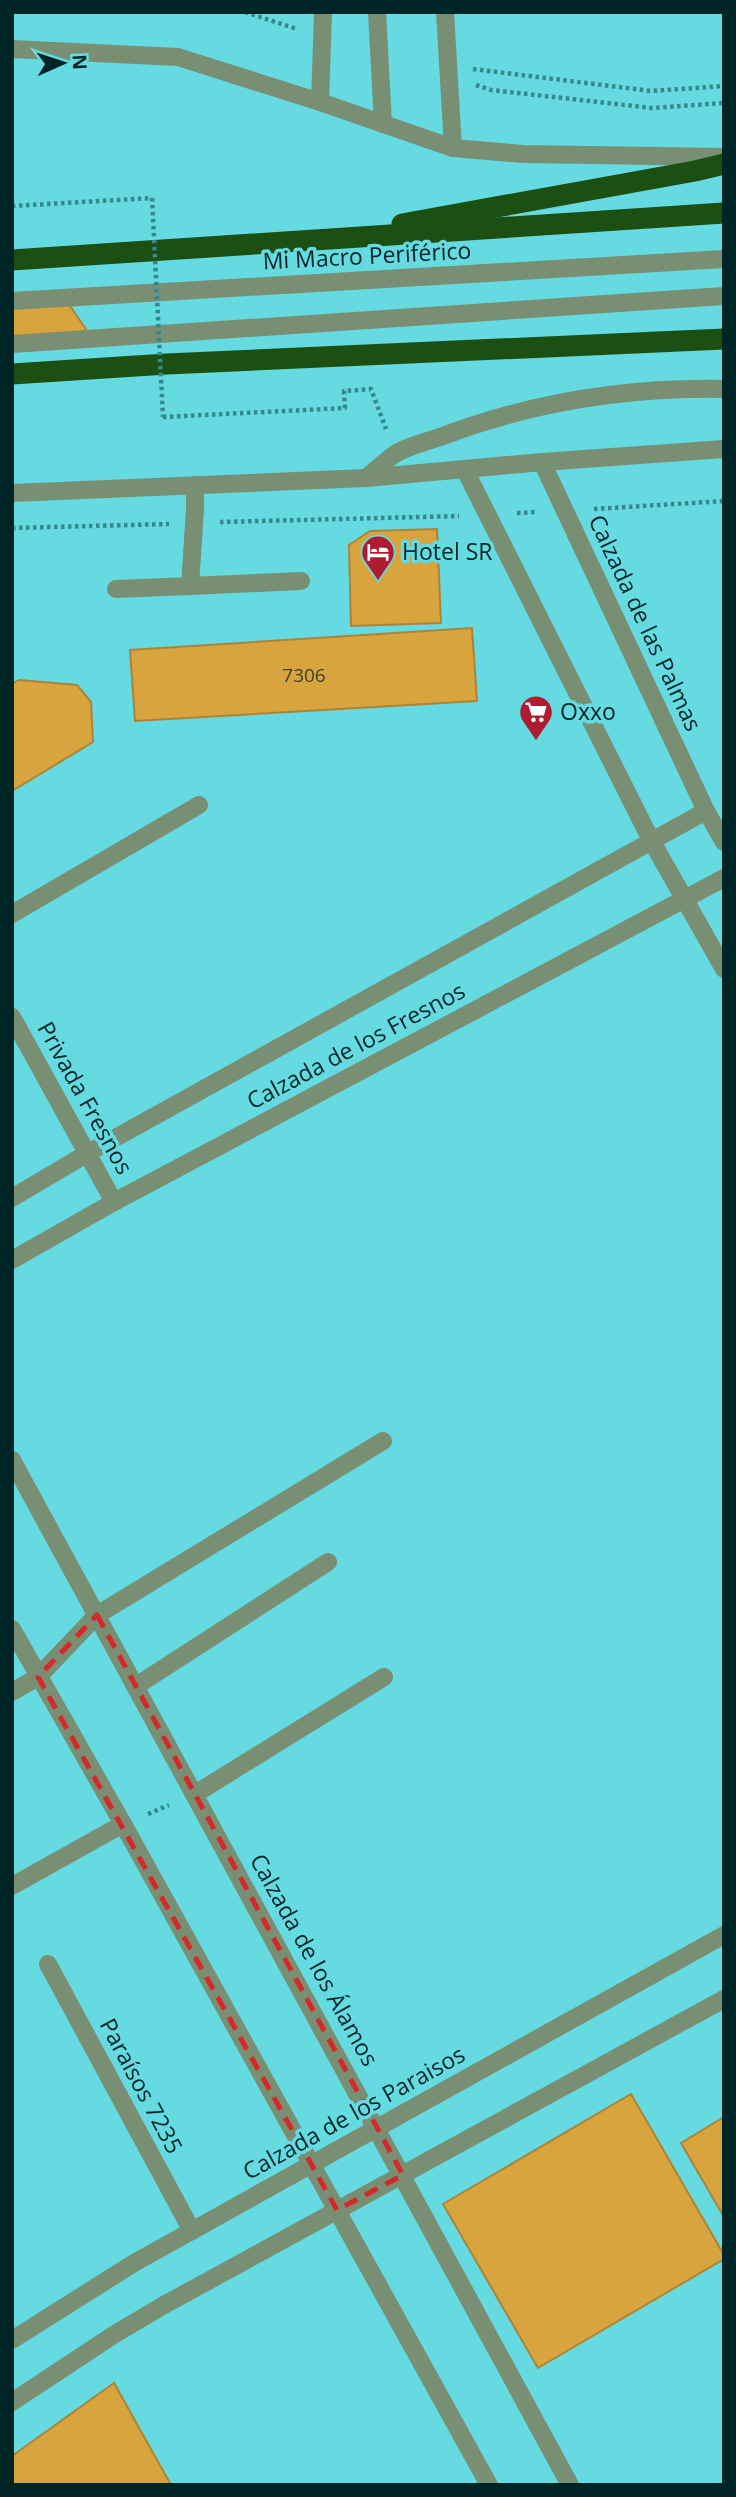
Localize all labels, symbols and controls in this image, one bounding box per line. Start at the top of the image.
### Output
north arrow [28,28,98,98]
text: N [67,54,93,71]
street label: Mi Macro Periférico [262,234,472,276]
street label: Calzada de las Palmas [582,509,710,736]
hotel icon: Hotel SR [359,533,397,582]
place label: Hotel SR [402,535,493,567]
house number: 7306 [282,662,326,688]
supermarket icon: Oxxo [517,693,555,742]
place label: Oxxo [560,695,616,727]
street label: Calzada de los Fresnos [241,974,470,1116]
street label: Privada Fresnos [31,1015,141,1180]
street label: Calzada de los Álamos [243,1848,387,2071]
street label: Paraísos 7235 [93,2012,191,2159]
street label: Calzada de los Paraisos [237,2038,470,2187]

